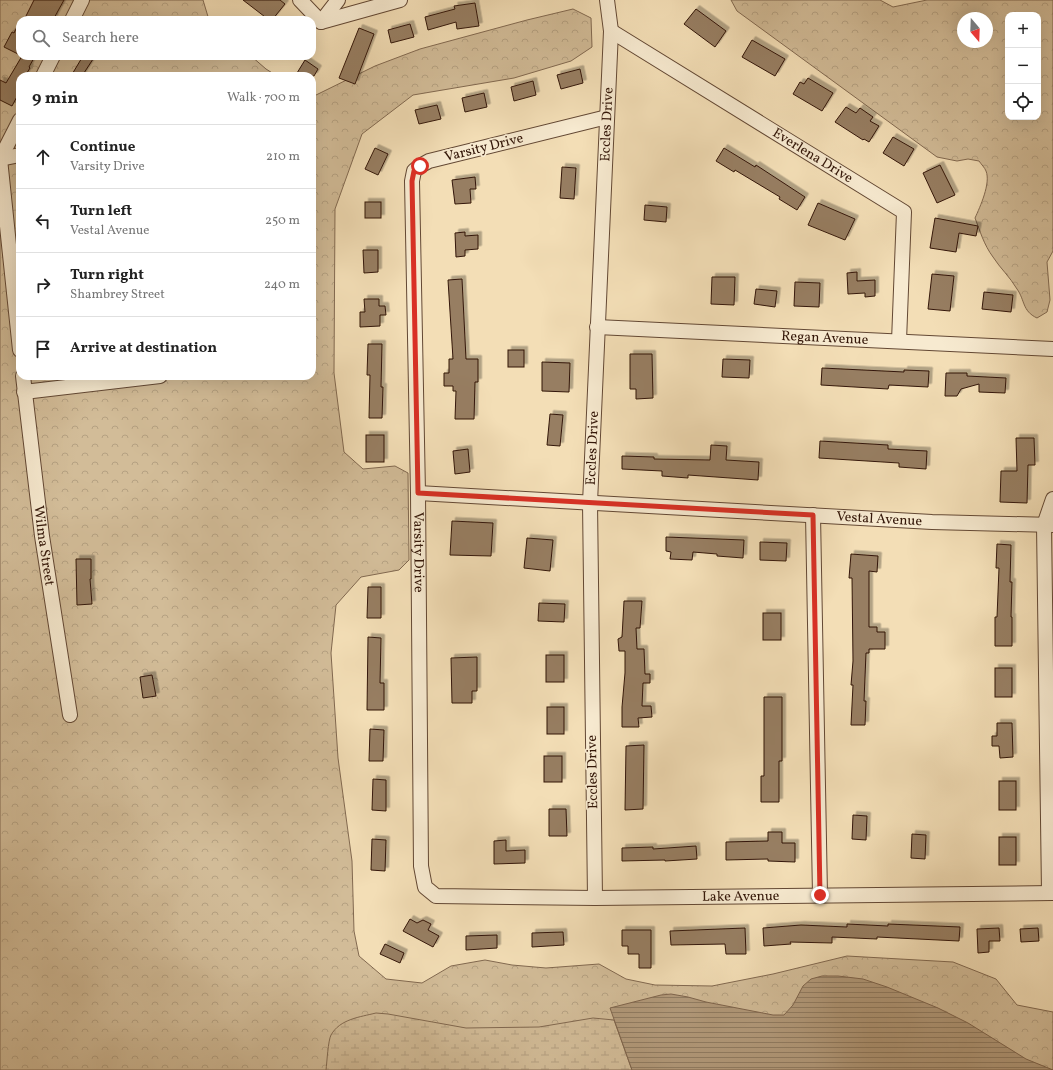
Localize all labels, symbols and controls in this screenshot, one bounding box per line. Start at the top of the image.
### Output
north arrow [957,12,993,48]
map controls [1005,12,1041,120]
button: + [1005,12,1041,48]
search box [16,16,316,60]
icon: search [30,27,52,49]
text: Search here [62,28,139,49]
button: − [1005,48,1041,84]
button: locate [1005,84,1041,120]
street label: Eccles Drive [596,86,618,162]
text: 9 min [32,87,78,110]
text: Walk · 700 m [227,89,300,107]
street label: Everlena Drive [769,123,857,188]
street label: Varsity Drive [443,129,526,167]
text: Continue [70,137,135,158]
icon: ahead [32,146,54,168]
text: 210 m [266,148,300,166]
route start [411,157,429,175]
text: Varsity Drive [70,158,145,176]
text: Turn left [70,201,132,222]
icon: left [32,210,54,232]
text: 250 m [265,212,300,230]
text: Vestal Avenue [70,222,149,240]
text: Turn right [70,265,144,286]
icon: right [32,274,54,296]
text: 240 m [264,276,300,294]
text: Shambrey Street [70,286,165,304]
street label: Regan Avenue [781,326,869,350]
icon: arrive [32,338,54,360]
text: Arrive at destination [70,338,217,359]
street label: Eccles Drive [581,410,604,486]
street label: Wilma Street [29,504,59,587]
street label: Vestal Avenue [836,507,923,531]
street label: Varsity Drive [409,512,428,593]
street label: Eccles Drive [583,734,603,809]
street label: Lake Avenue [702,886,780,906]
route end [811,886,829,904]

